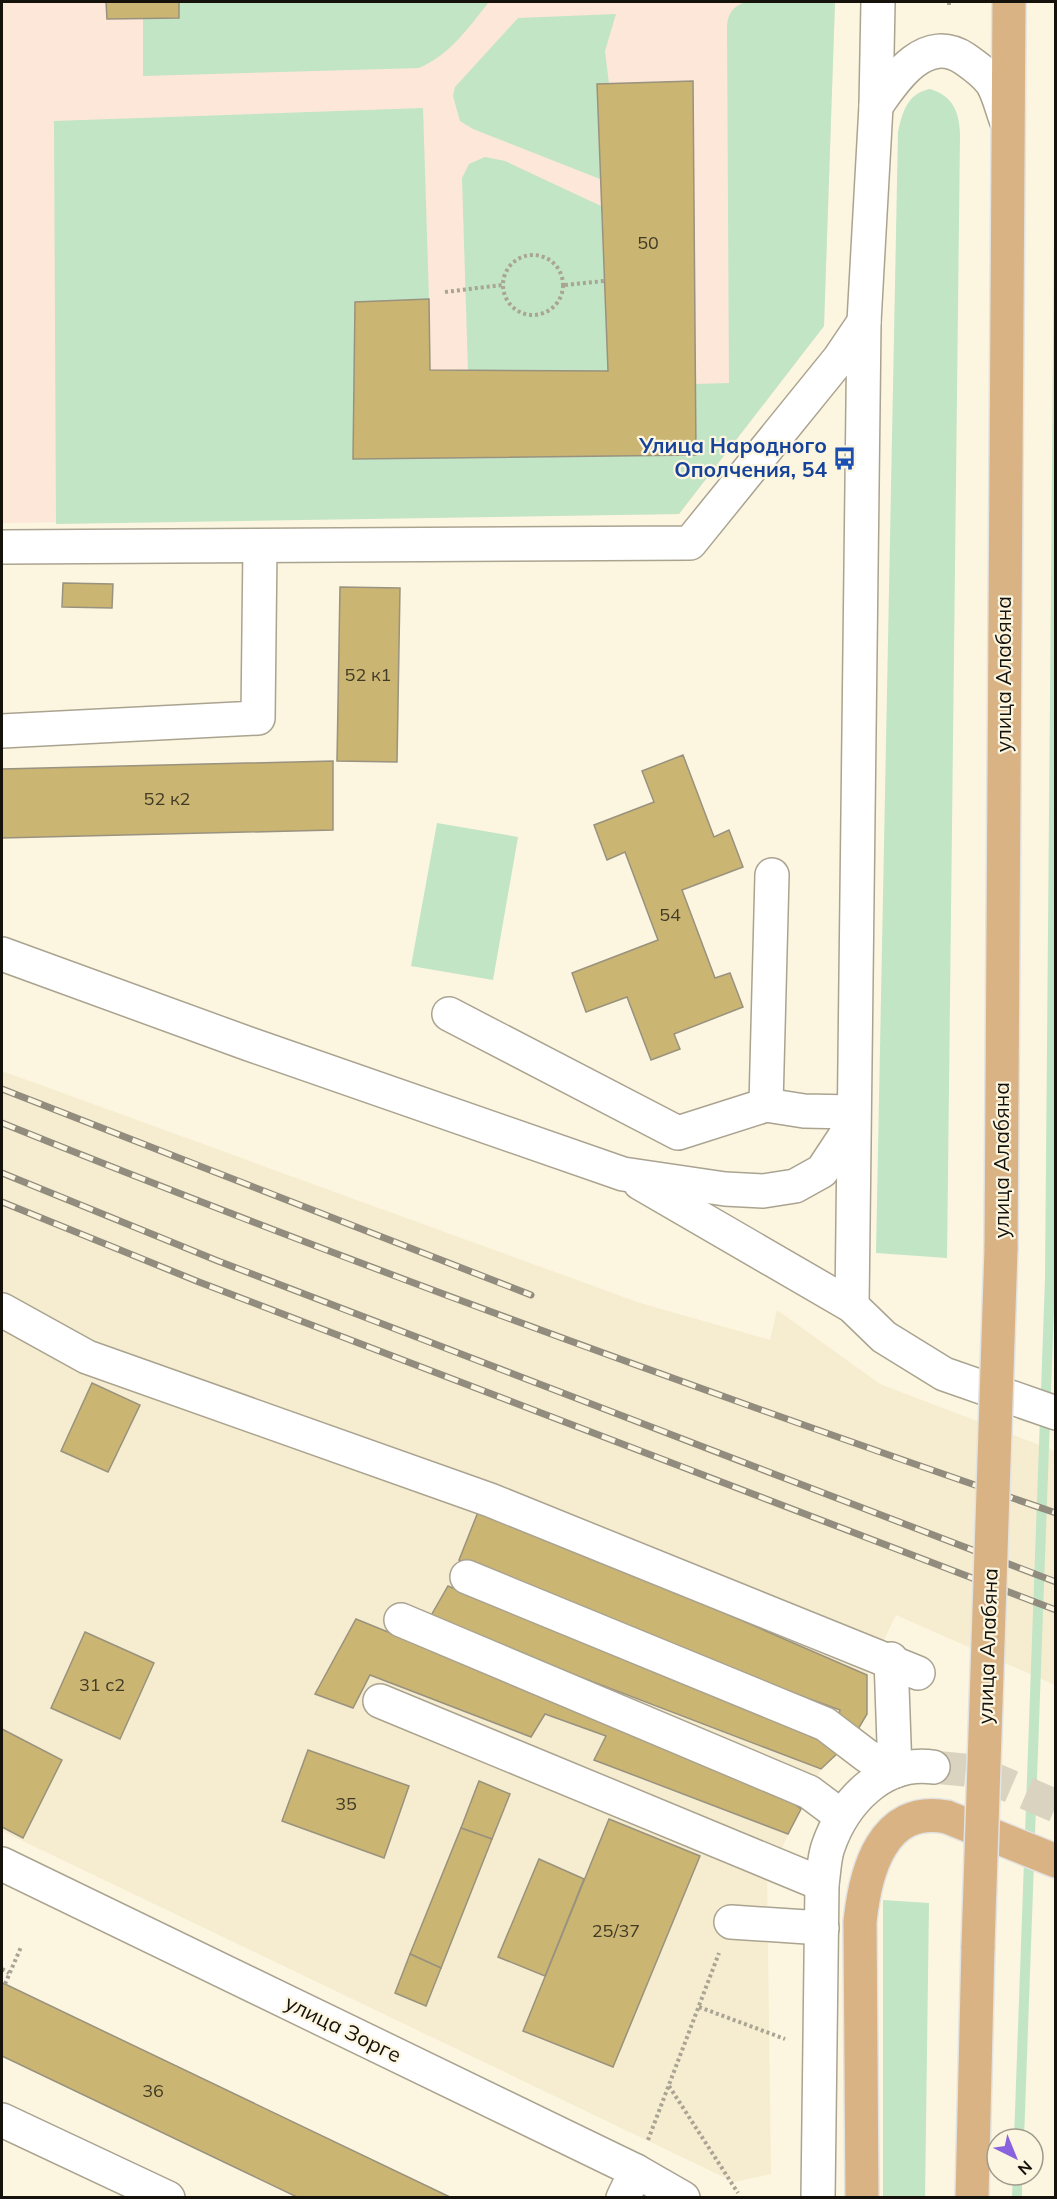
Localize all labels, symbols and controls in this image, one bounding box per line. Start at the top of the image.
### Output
house number: 50 [637,231,659,254]
place label: Улица Народного Ополчения, 54 [638,432,827,482]
bus stop icon: Улица Народного Ополчения, 54 [832,445,858,471]
street label: улица Алабяна [990,596,1016,752]
house number: 52 к1 [345,663,391,686]
house number: 52 к2 [144,787,190,810]
house number: 54 [659,903,681,926]
street label: улица Алабяна [988,1082,1014,1238]
street label: улица Алабяна [971,1567,1003,1725]
house number: 31 с2 [79,1673,125,1696]
house number: 35 [335,1792,357,1815]
house number: 25/37 [592,1919,640,1942]
street label: улица Зорге [281,1989,406,2067]
house number: 36 [142,2079,164,2102]
north arrow [985,2127,1045,2187]
text: N [1014,2157,1036,2179]

